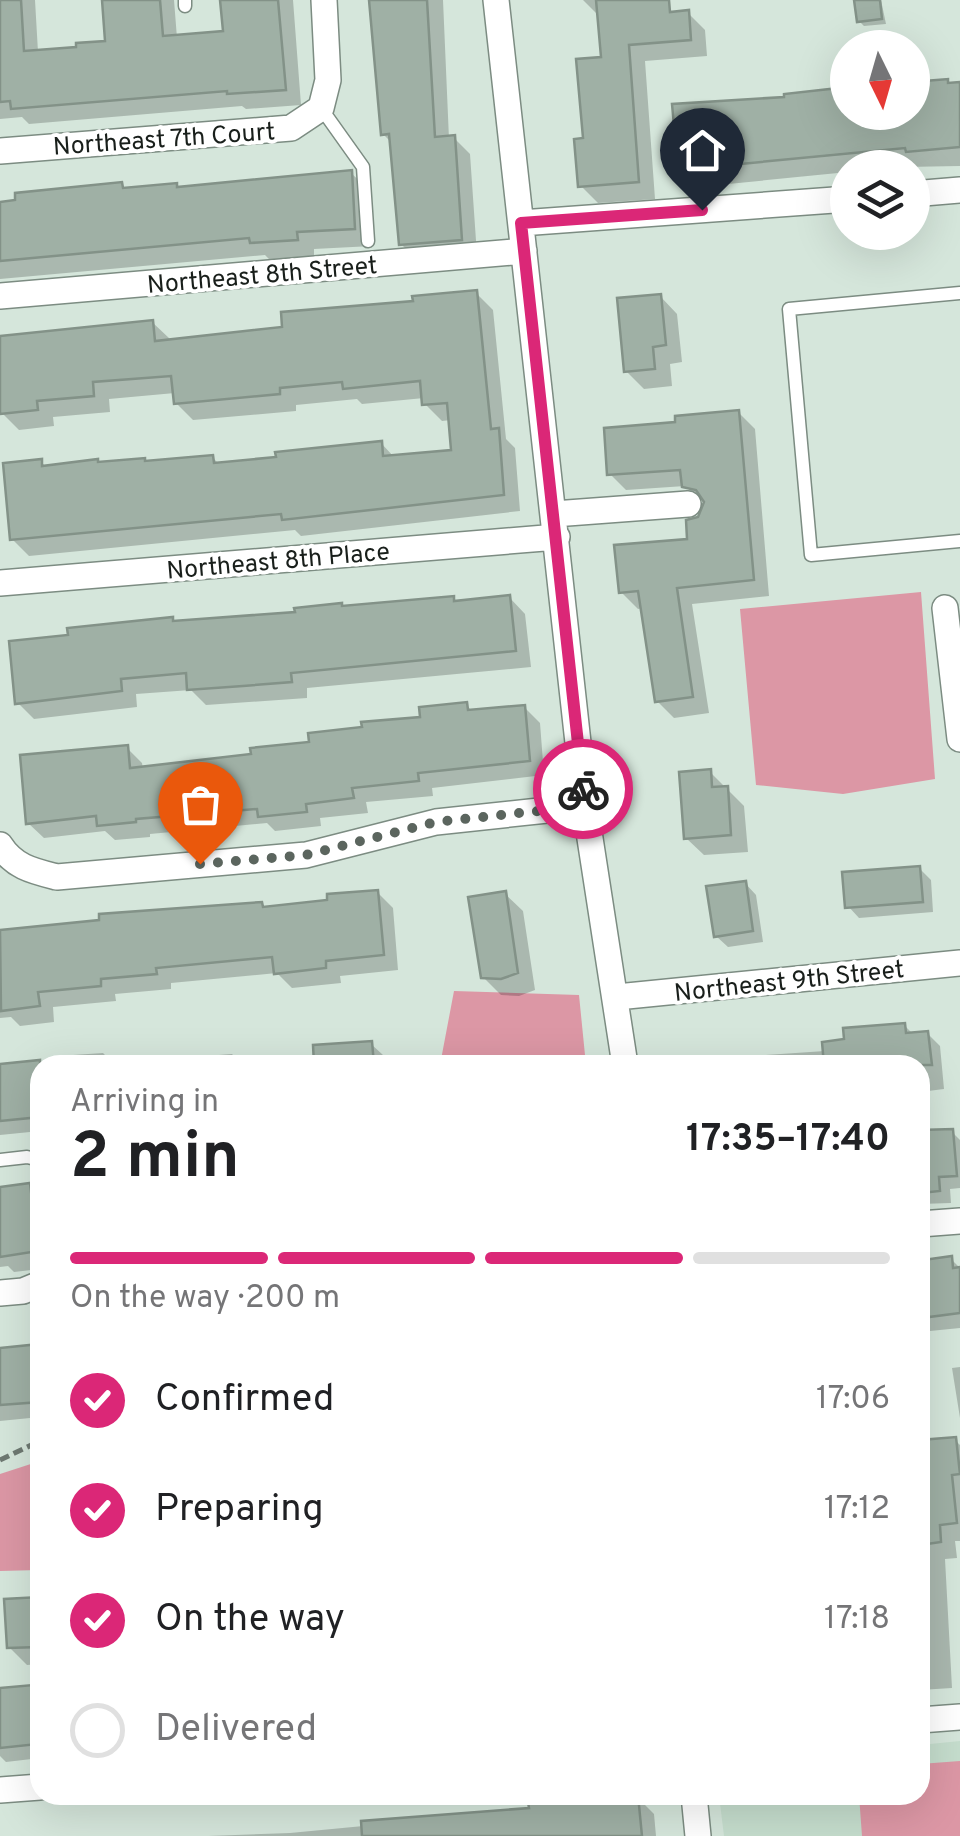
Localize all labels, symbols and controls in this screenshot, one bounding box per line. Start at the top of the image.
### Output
north arrow [830,30,930,130]
map controls [830,30,930,250]
pin [660,108,745,211]
street label: Northeast 7th Court [52,117,276,165]
icon: home [675,123,730,178]
button: layers [830,150,930,250]
street label: Northeast 8th Street [146,251,379,303]
street label: Northeast 8th Place [165,537,391,589]
courier [533,739,633,839]
pin [158,762,243,865]
icon: bike [556,762,611,817]
icon: bag [173,777,228,832]
street label: Northeast 9th Street [673,955,906,1011]
text: Arriving in [70,1083,219,1123]
text: 17:35–17:40 [686,1116,890,1165]
text: 2 min [70,1119,240,1201]
text: On the way · 200 m [70,1279,340,1319]
icon: check [70,1373,125,1428]
text: Confirmed [155,1376,334,1425]
text: 17:06 [816,1380,890,1420]
icon: check [70,1483,125,1538]
text: Preparing [155,1486,324,1535]
text: 17:12 [824,1490,890,1530]
icon: check [70,1593,125,1648]
text: On the way [155,1596,345,1645]
text: 17:18 [824,1600,890,1640]
text: Delivered [155,1706,317,1755]

